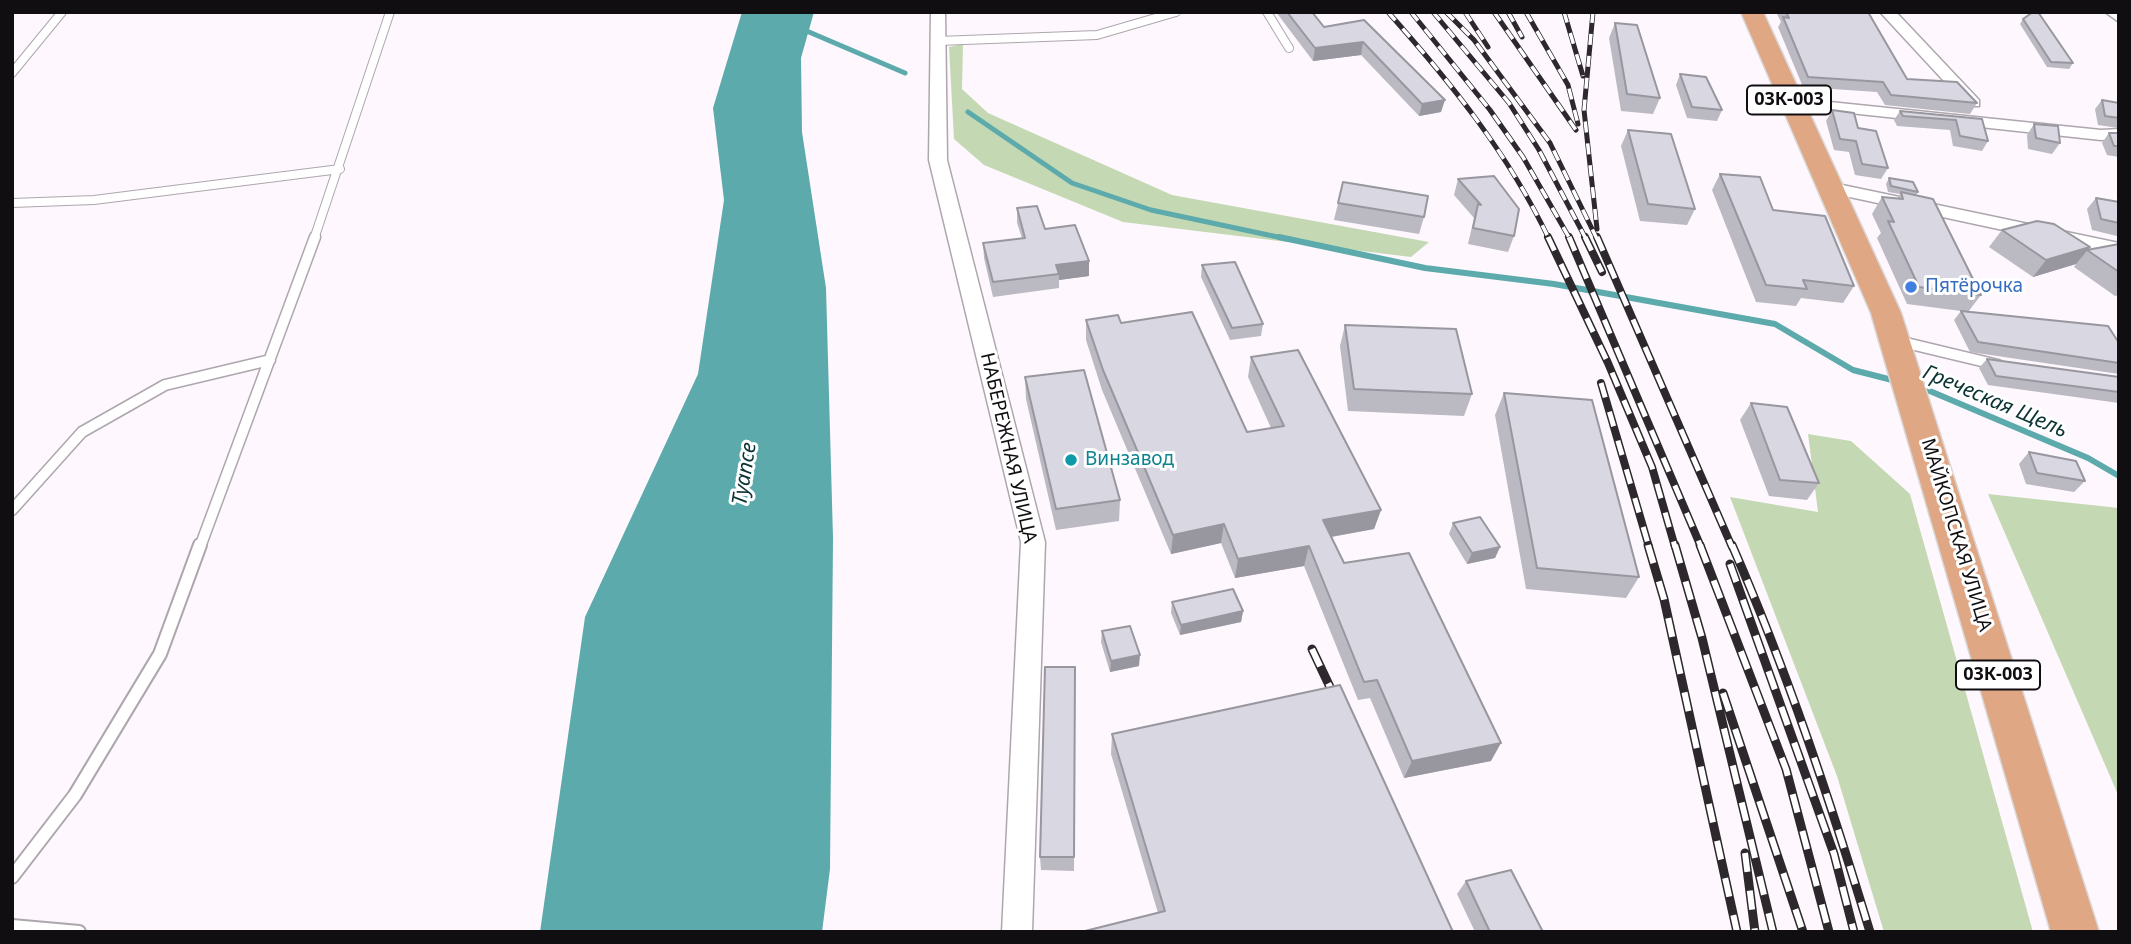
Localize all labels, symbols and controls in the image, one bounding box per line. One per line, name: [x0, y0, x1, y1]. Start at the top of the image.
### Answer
road number: 03К-003: [1747, 86, 1831, 114]
place label: Пятёрочка: [1925, 276, 2023, 298]
marker: Пятёрочка: [1903, 279, 1919, 295]
street label: НАБЕРЕЖНАЯ УЛИЦА: [975, 351, 1041, 545]
water label: Греческая Щель: [1919, 360, 2071, 444]
street label: МАЙКОПСКАЯ УЛИЦА: [1916, 436, 1996, 634]
water label: Туапсе: [728, 441, 762, 507]
place label: Винзавод: [1085, 449, 1174, 471]
marker: Винзавод: [1063, 452, 1079, 468]
road number: 03К-003: [1956, 660, 2040, 690]

